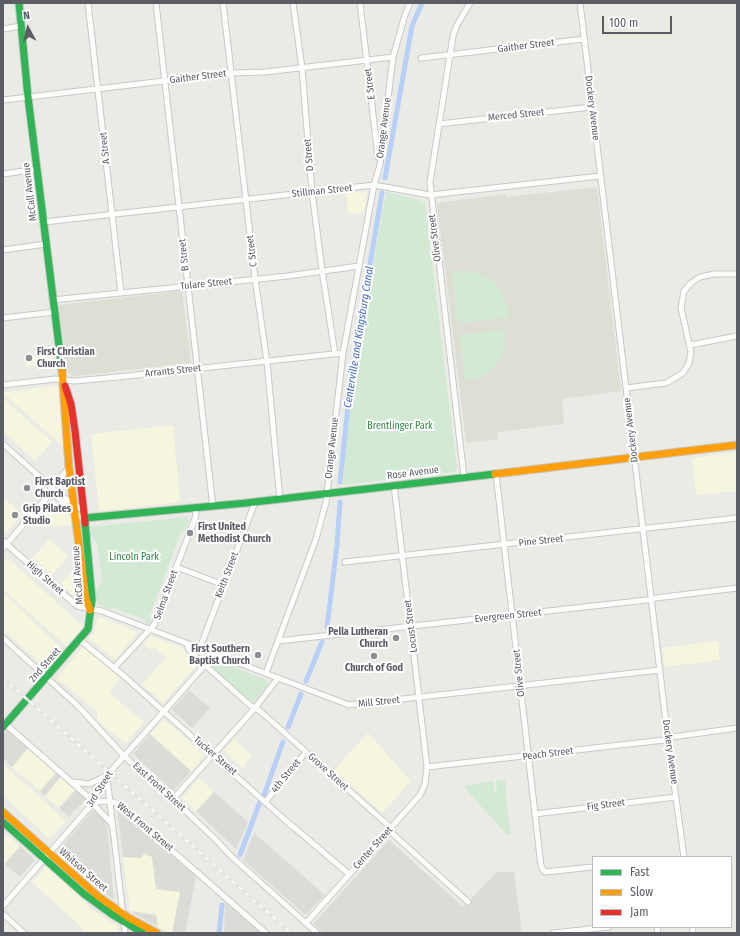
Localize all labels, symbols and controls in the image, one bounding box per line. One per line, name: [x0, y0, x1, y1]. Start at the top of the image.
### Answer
north arrow: [8, 8, 48, 48]
scale bar: [604, 8, 674, 34]
text: N: [22, 9, 31, 22]
text: 100 m: [609, 16, 638, 30]
street label: Gaither Street: [497, 37, 555, 55]
street label: Gaither Street: [169, 68, 227, 86]
street label: E Street: [362, 68, 378, 100]
street label: Dockery Avenue: [582, 75, 602, 141]
street label: Orange Avenue: [374, 97, 394, 159]
street label: Merced Street: [487, 106, 545, 124]
street label: A Street: [97, 131, 113, 165]
street label: D Street: [302, 138, 316, 172]
street label: McCall Avenue: [20, 162, 40, 222]
street label: Stillman Street: [291, 182, 353, 200]
street label: Olive Street: [426, 214, 444, 262]
street label: C Street: [244, 234, 260, 268]
street label: B Street: [176, 238, 192, 272]
water label: Centerville and Kingsburg Canal: [341, 265, 377, 409]
street label: Tulare Street: [179, 275, 233, 293]
place label: First Christian Church: [37, 346, 95, 370]
marker: First Christian Church: [24, 353, 34, 363]
street label: Arrants Street: [144, 362, 202, 380]
street label: Dockery Avenue: [621, 397, 641, 463]
street label: Orange Avenue: [323, 417, 341, 479]
park label: Brentlinger Park: [367, 420, 433, 432]
street label: Rose Avenue: [386, 464, 440, 482]
place label: First Baptist Church: [35, 476, 85, 500]
marker: First Baptist Church: [22, 483, 32, 493]
place label: Grip Pilates Studio: [23, 503, 71, 526]
marker: Grip Pilates Studio: [10, 510, 20, 520]
place label: First United Methodist Church: [198, 521, 271, 544]
marker: First United Methodist Church: [185, 528, 195, 538]
street label: Pine Street: [518, 533, 564, 549]
street label: McCall Avenue: [70, 545, 86, 605]
street label: Keith Street: [213, 550, 241, 600]
park label: Lincoln Park: [109, 551, 159, 563]
street label: High Street: [24, 559, 66, 597]
street label: Selma Street: [151, 568, 181, 622]
street label: Locust Street: [402, 599, 420, 653]
street label: Evergreen Street: [474, 607, 542, 625]
place label: Pella Lutheran Church: [328, 626, 388, 650]
marker: Pella Lutheran Church: [391, 633, 401, 643]
place label: First Southern Baptist Church: [189, 643, 250, 666]
street label: 2nd Street: [27, 645, 63, 685]
street label: Olive Street: [511, 649, 527, 697]
marker: First Southern Baptist Church: [253, 650, 263, 660]
marker: Church of God: [369, 651, 379, 661]
place label: Church of God: [345, 662, 403, 674]
street label: Mill Street: [358, 694, 400, 710]
street label: Dockery Avenue: [660, 719, 680, 785]
street label: Tucker Street: [191, 734, 239, 778]
street label: Peach Street: [522, 745, 574, 763]
street label: Grove Street: [305, 751, 351, 793]
street label: 4th Street: [269, 757, 303, 795]
street label: East Front Street: [130, 760, 188, 814]
street label: 3rd Street: [84, 769, 116, 809]
street label: Fig Street: [586, 797, 626, 813]
street label: West Front Street: [114, 800, 176, 854]
street label: Center Street: [351, 824, 395, 872]
street label: Whitson Street: [56, 846, 110, 894]
legend: [592, 856, 732, 928]
text: Fast: [630, 865, 649, 879]
text: Slow: [630, 885, 653, 899]
text: Jam: [630, 905, 648, 919]

